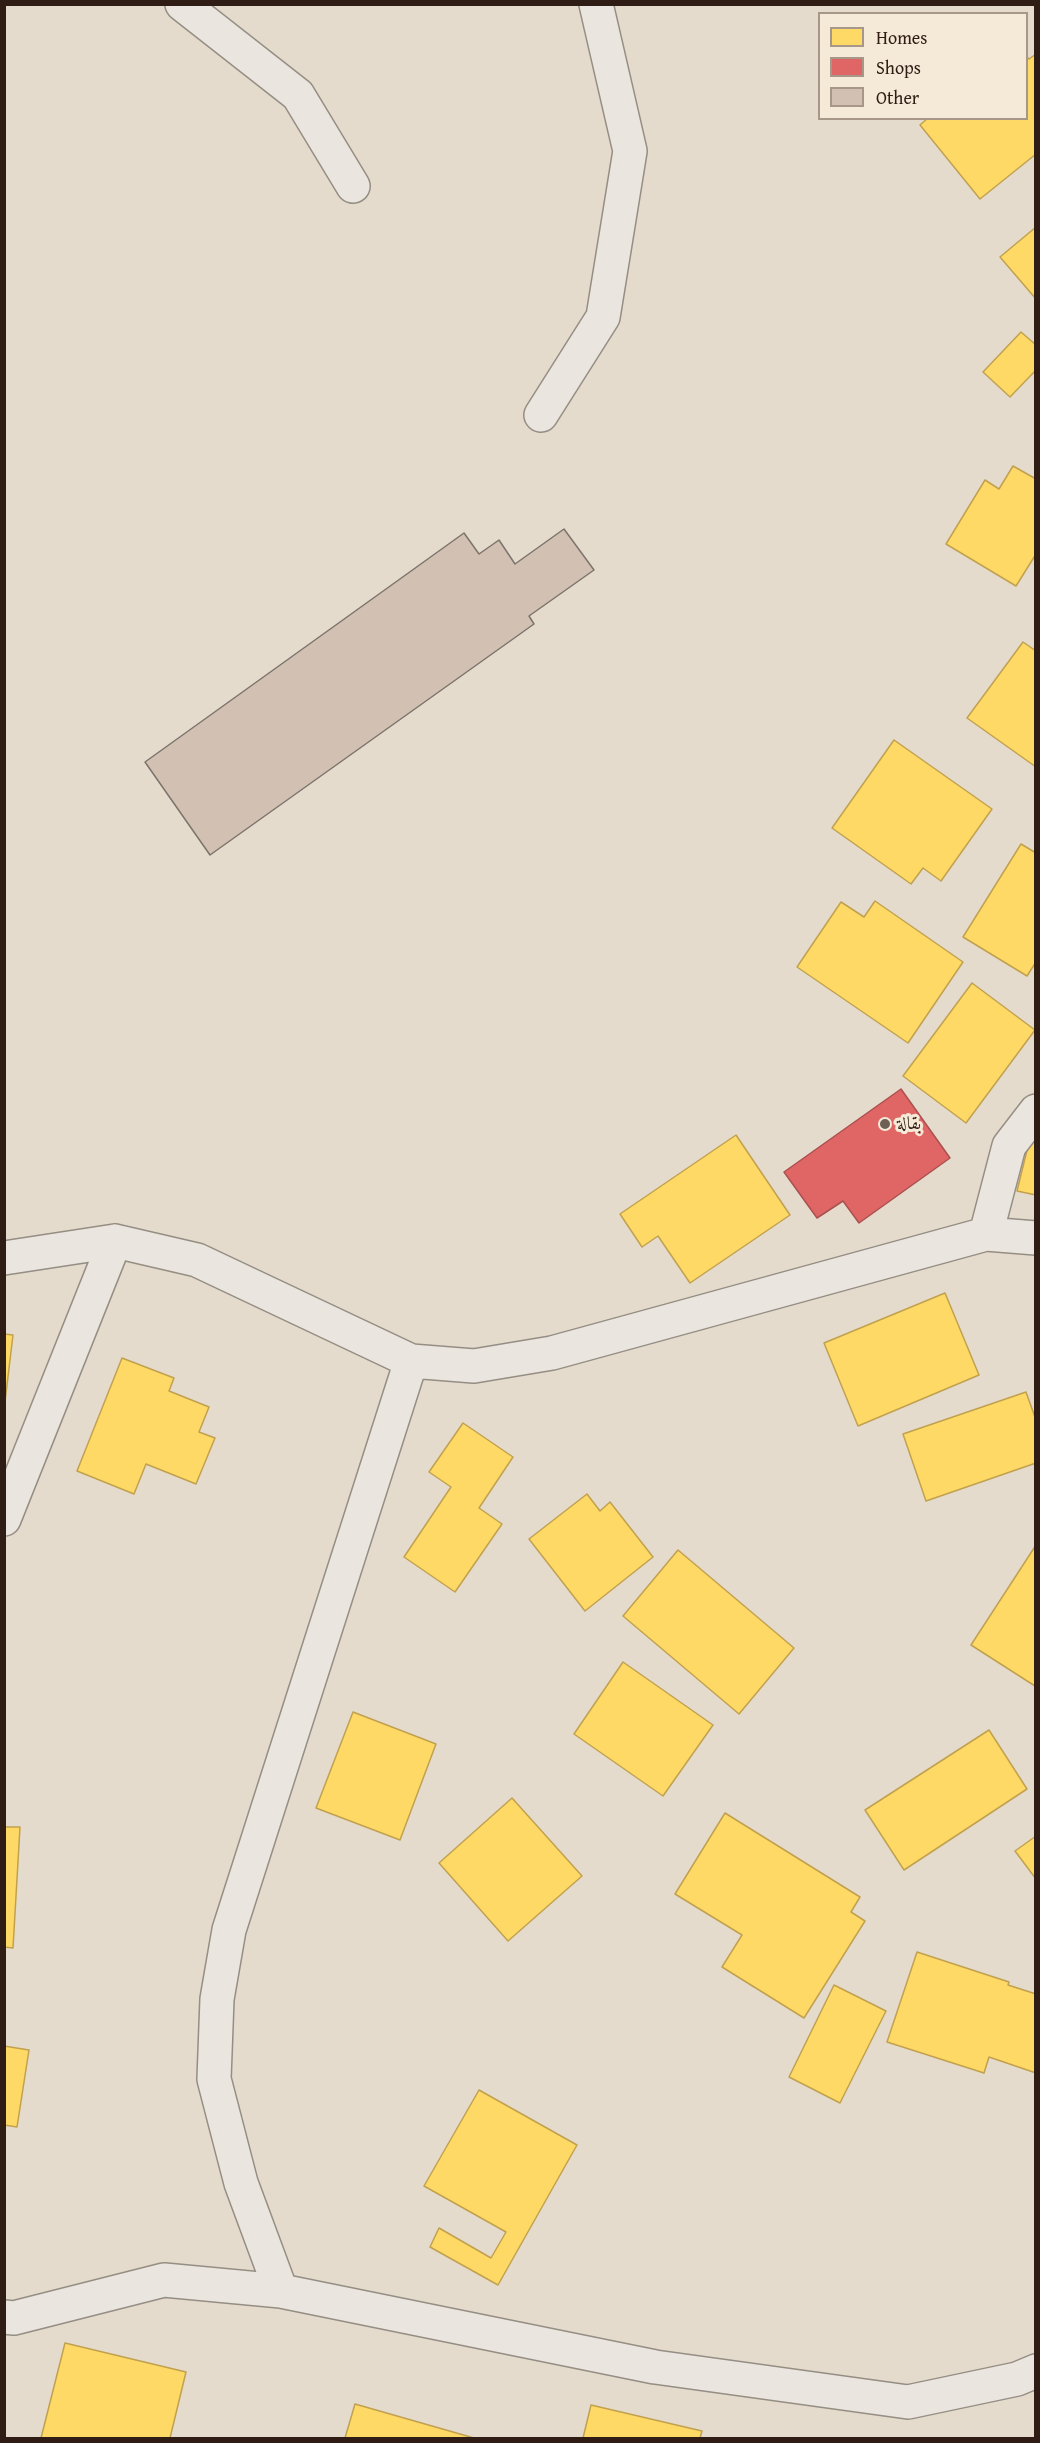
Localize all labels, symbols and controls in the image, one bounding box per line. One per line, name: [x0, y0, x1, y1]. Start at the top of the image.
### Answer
legend: [818, 12, 1028, 120]
text: Homes: [876, 24, 927, 51]
text: Shops: [876, 54, 921, 81]
text: Other: [876, 84, 919, 111]
place label: بقالة: [897, 1113, 921, 1135]
marker: بقالة: [878, 1117, 892, 1131]

